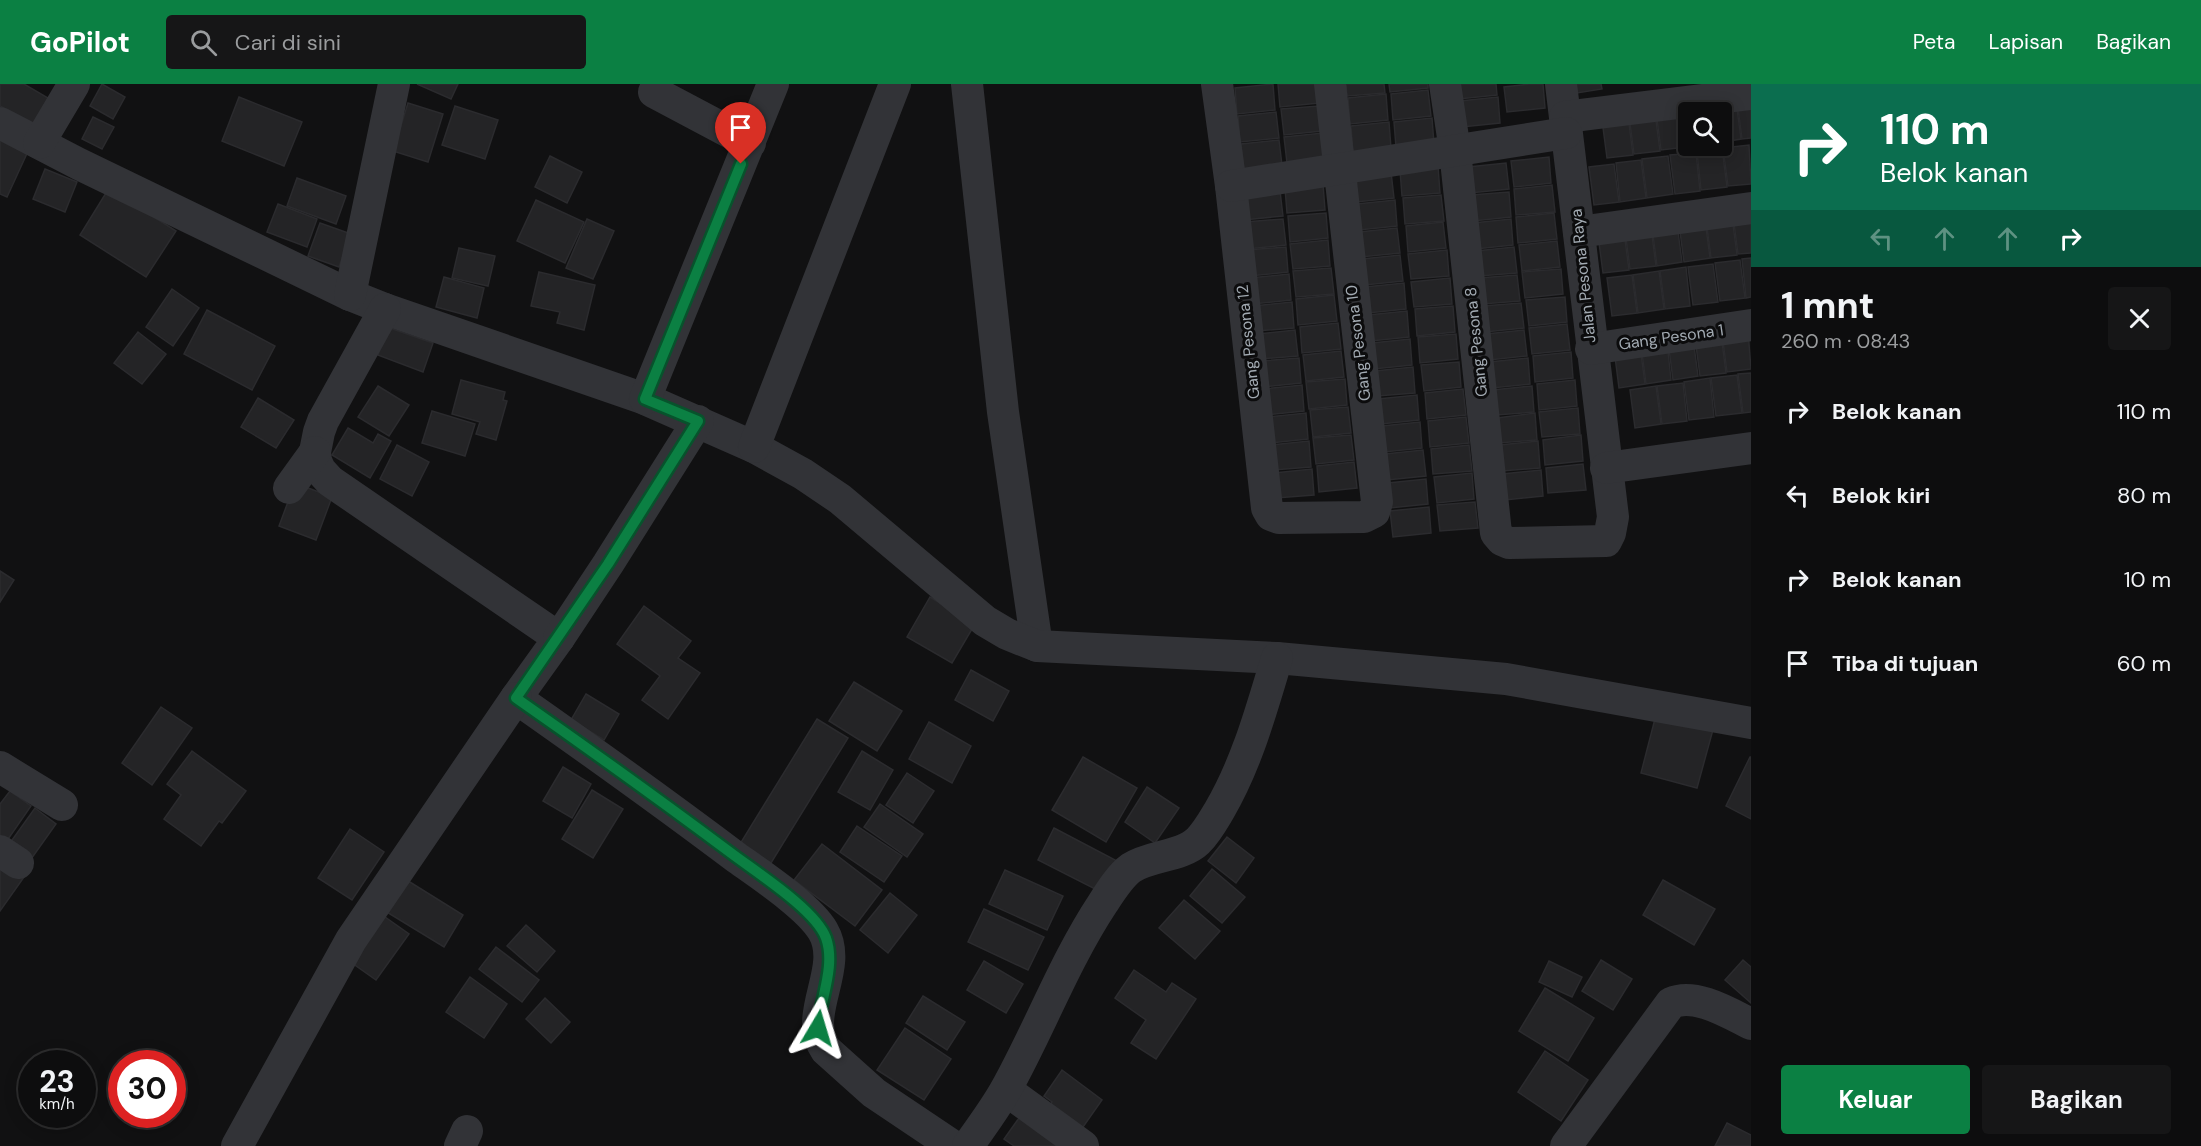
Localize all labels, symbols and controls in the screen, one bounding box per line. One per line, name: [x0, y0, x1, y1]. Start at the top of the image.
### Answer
search box: [166, 15, 586, 69]
text: GoPilot: [30, 24, 130, 61]
icon: search: [187, 26, 220, 59]
text: Cari di sini: [235, 28, 341, 57]
text: Peta: [1913, 28, 1955, 56]
text: Lapisan: [1988, 28, 2063, 56]
text: Bagikan: [2096, 28, 2171, 56]
pin: [715, 102, 766, 164]
map controls: [1678, 102, 1732, 156]
button: search: [1678, 102, 1732, 156]
text: 110 m: [1880, 102, 1990, 157]
icon: right: [1781, 108, 1859, 186]
icon: arrive: [724, 111, 757, 144]
text: Belok kanan: [1880, 155, 2028, 190]
street label: Jalan Pesona Raya: [1566, 208, 1600, 344]
icon: left: [1865, 222, 1898, 255]
icon: ahead: [1928, 222, 1961, 255]
icon: ahead: [1991, 222, 2024, 255]
icon: right: [2054, 222, 2087, 255]
text: 1 mnt: [1781, 282, 1874, 329]
street label: Gang Pesona 12: [1232, 284, 1264, 400]
street label: Gang Pesona 10: [1340, 284, 1376, 402]
street label: Gang Pesona 8: [1460, 286, 1492, 398]
button: close: [2108, 287, 2171, 350]
street label: Gang Pesona 1: [1617, 319, 1725, 355]
text: 260 m · 08:43: [1781, 328, 1910, 354]
icon: right: [1781, 395, 1814, 428]
text: Belok kanan: [1832, 397, 1962, 426]
text: 110 m: [2117, 397, 2171, 426]
icon: left: [1781, 479, 1814, 512]
text: Belok kiri: [1832, 481, 1930, 510]
text: 80 m: [2117, 481, 2171, 510]
icon: right: [1781, 563, 1814, 596]
text: Belok kanan: [1832, 565, 1962, 594]
text: 10 m: [2124, 565, 2171, 594]
icon: arrive: [1781, 647, 1814, 680]
text: Tiba di tujuan: [1832, 649, 1978, 678]
text: 60 m: [2117, 649, 2171, 678]
position arrow: [786, 996, 850, 1060]
speed limit sign: 30: [108, 1050, 186, 1128]
text: 23: [39, 1062, 75, 1101]
button: Keluar: [1781, 1065, 1970, 1134]
button: Bagikan: [1982, 1065, 2171, 1134]
text: km/h: [39, 1094, 75, 1114]

